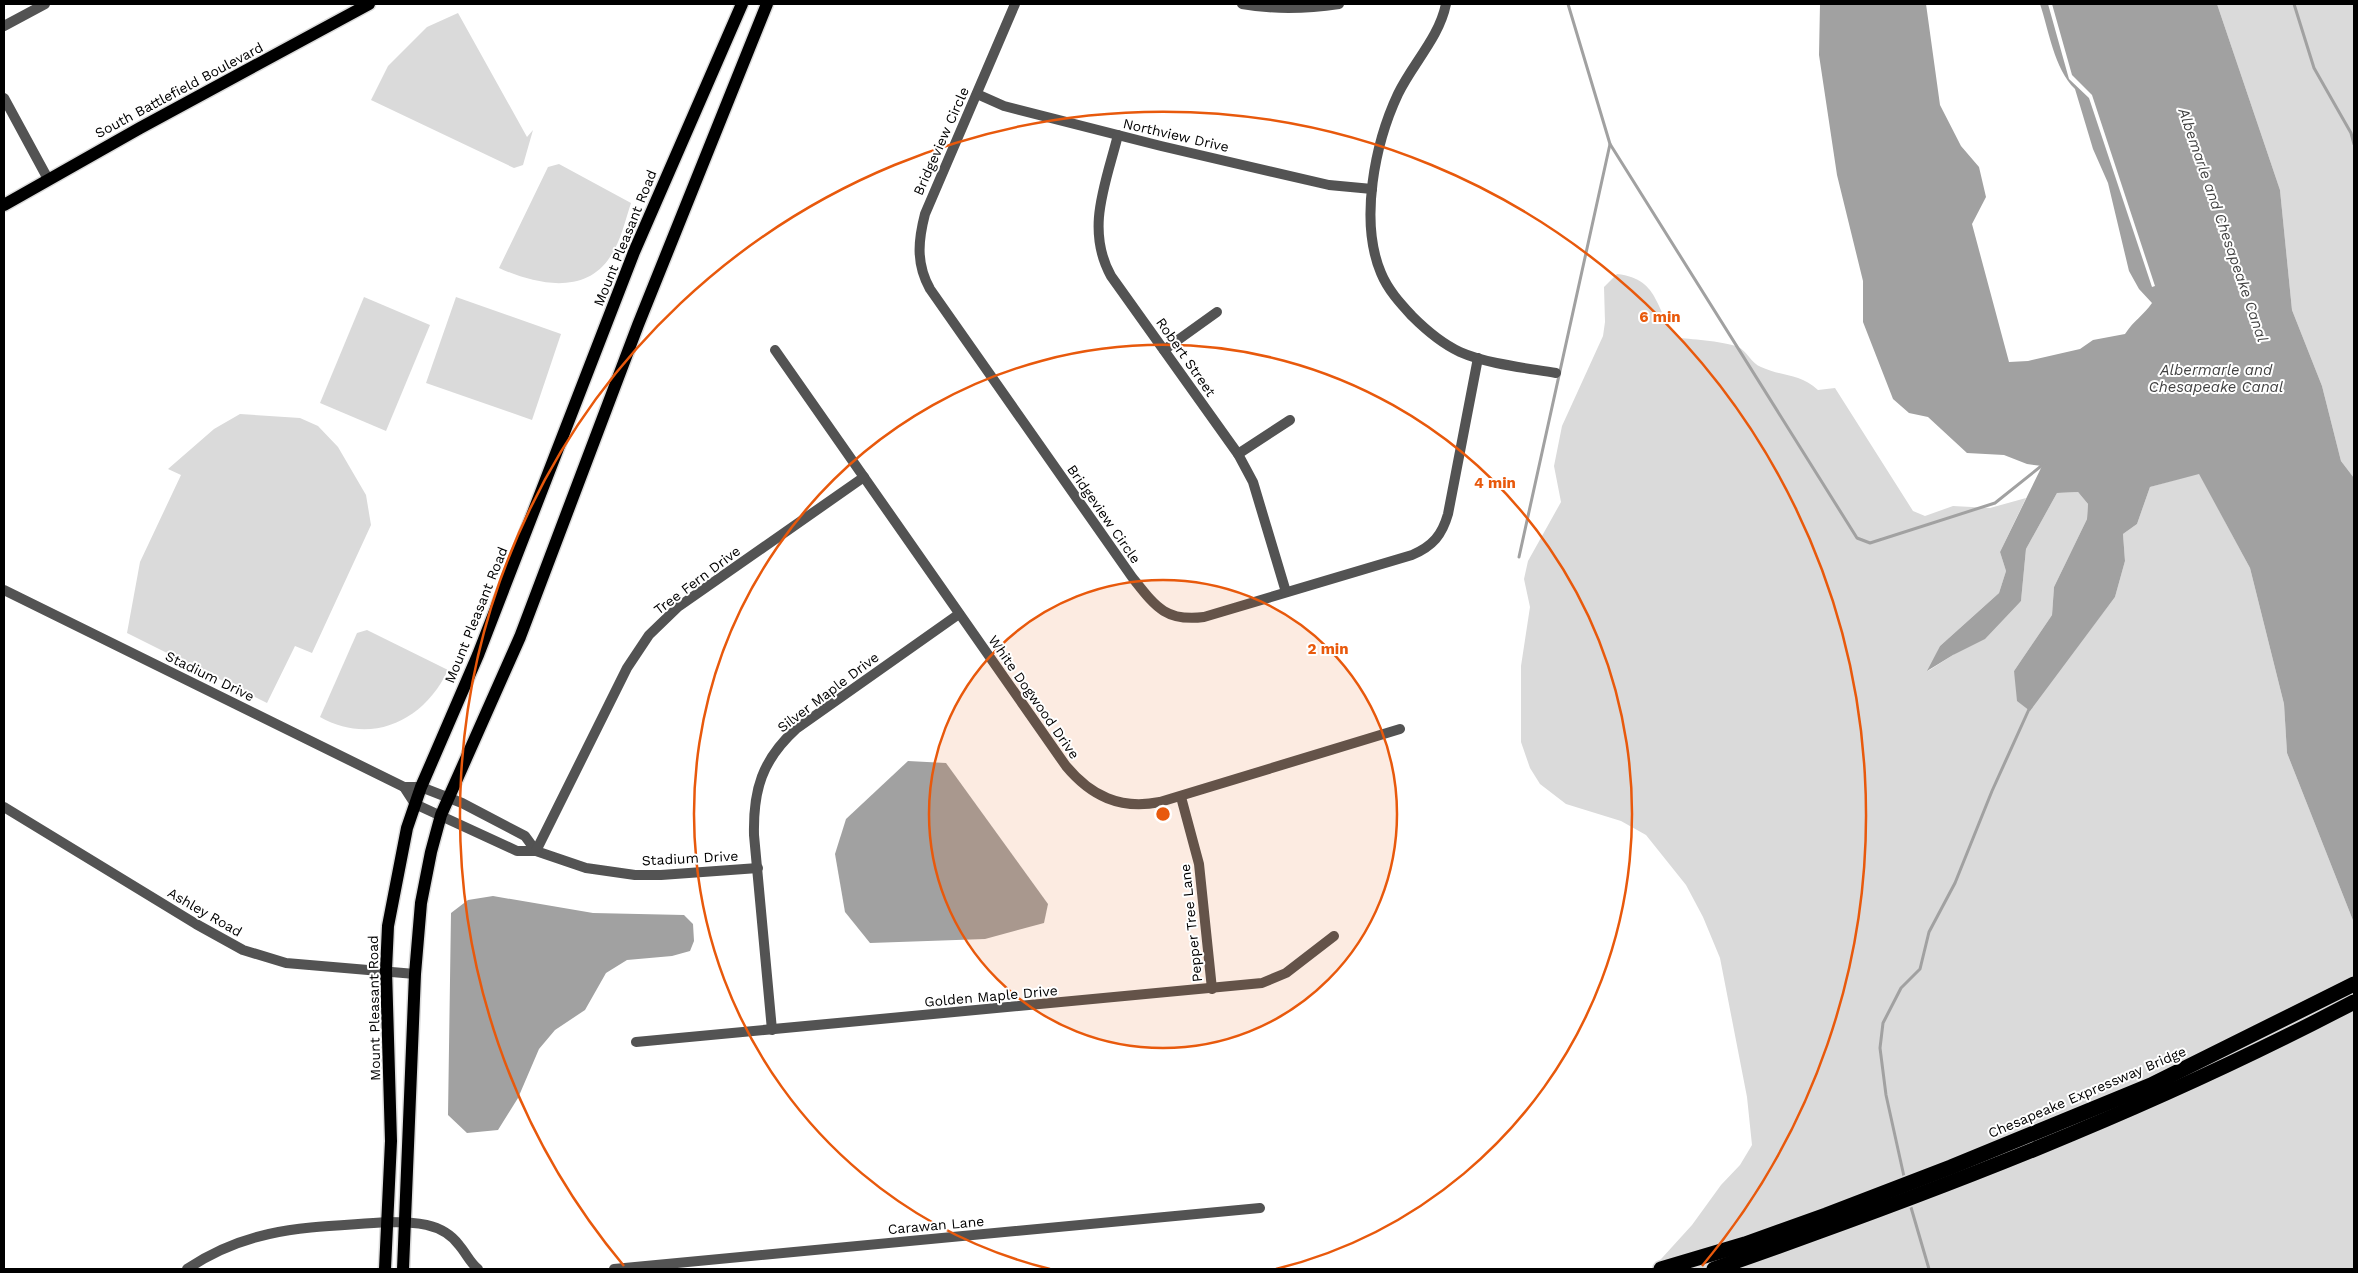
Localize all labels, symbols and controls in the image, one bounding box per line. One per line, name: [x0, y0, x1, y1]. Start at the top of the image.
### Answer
street label: South Battlefield Boulevard: [92, 39, 266, 141]
street label: Bridgeview Circle: [910, 84, 972, 198]
water label: Albemarle and Chesapeake Canal: [2174, 105, 2272, 345]
street label: Northview Drive: [1122, 115, 1230, 155]
street label: Mount Pleasant Road: [590, 167, 660, 309]
text: 6 min: [1639, 308, 1681, 326]
street label: Robert Street: [1153, 315, 1219, 400]
water label: Albermarle and Chesapeake Canal: [2149, 361, 2284, 396]
street label: Bridgeview Circle: [1064, 462, 1144, 566]
text: 4 min: [1474, 474, 1516, 492]
street label: Tree Fern Drive: [651, 542, 743, 618]
street label: Mount Pleasant Road: [441, 544, 511, 686]
street label: White Dogwood Drive: [985, 632, 1083, 762]
text: 2 min: [1307, 640, 1349, 658]
street label: Stadium Drive: [163, 648, 257, 704]
street label: Silver Maple Drive: [774, 649, 882, 735]
centre of rings: [1154, 805, 1172, 823]
street label: Stadium Drive: [641, 847, 739, 869]
street label: Pepper Tree Lane: [1177, 863, 1205, 983]
street label: Ashley Road: [165, 884, 245, 940]
street label: Mount Pleasant Road: [365, 935, 383, 1081]
street label: Golden Maple Drive: [924, 982, 1058, 1010]
street label: Chesapeake Expressway Bridge: [1986, 1043, 2188, 1141]
street label: Carawan Lane: [887, 1213, 985, 1237]

